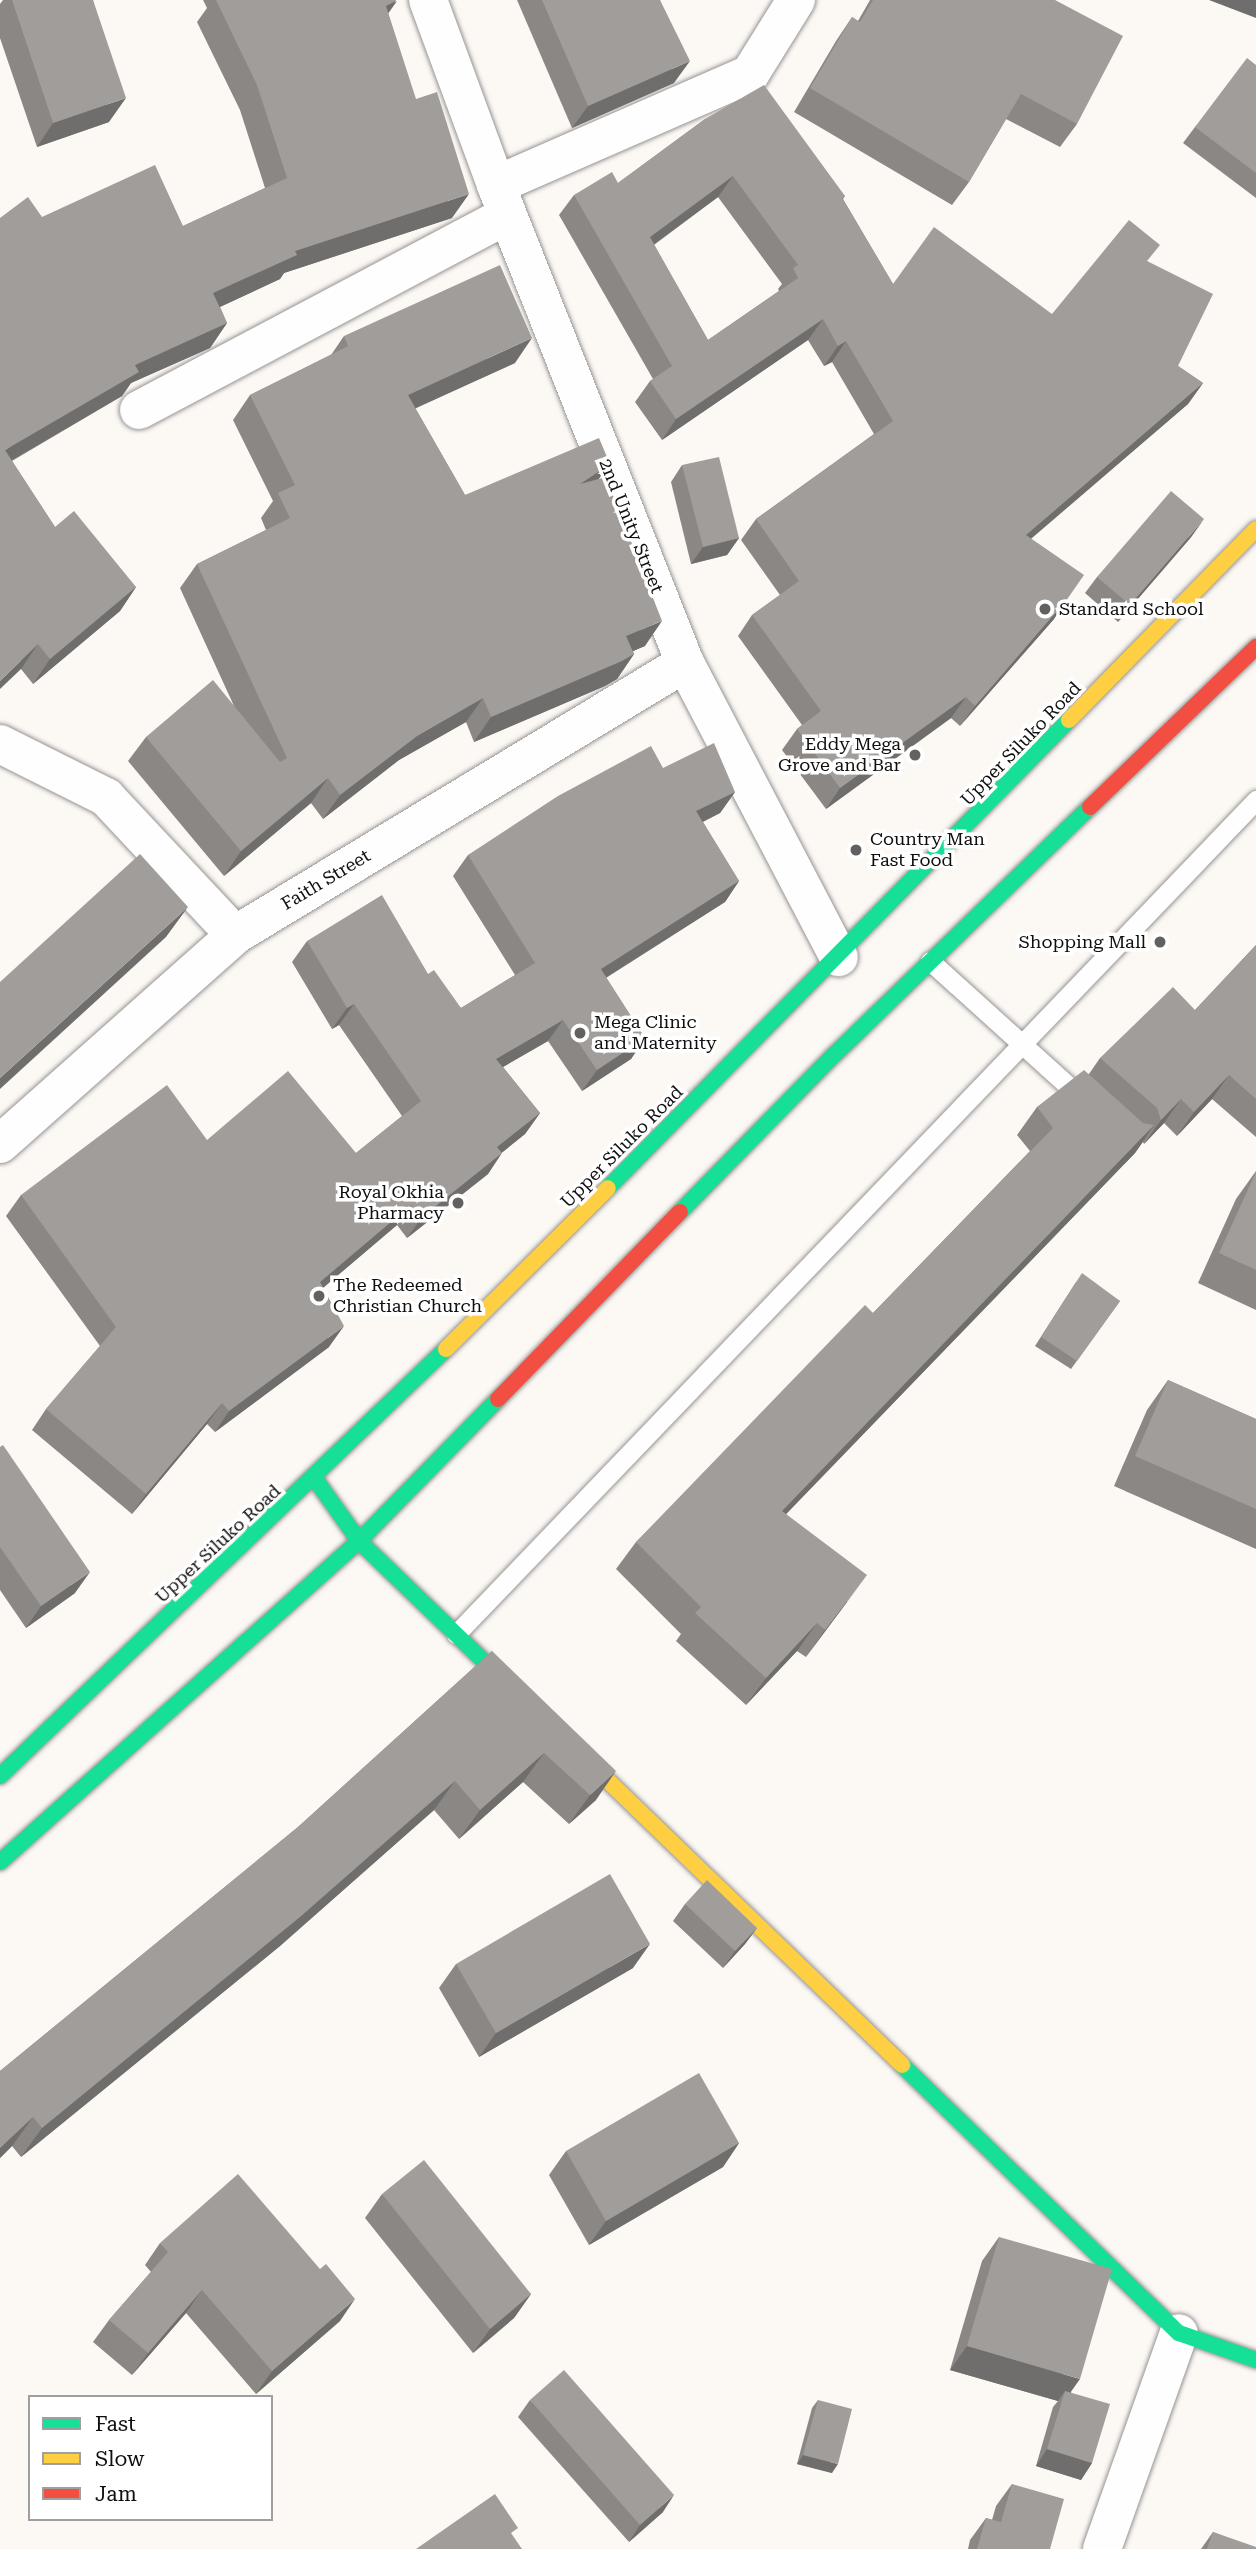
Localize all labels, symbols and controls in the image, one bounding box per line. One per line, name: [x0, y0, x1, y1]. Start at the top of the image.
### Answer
street label: 2nd Unity Street: [594, 456, 668, 596]
place label: Standard School: [1059, 598, 1204, 620]
marker: Standard School: [1037, 601, 1053, 617]
street label: Upper Siluko Road: [956, 678, 1086, 810]
place label: Eddy Mega Grove and Bar: [778, 734, 901, 776]
marker: Eddy Mega Grove and Bar: [907, 747, 923, 763]
place label: Country Man Fast Food: [870, 829, 985, 872]
marker: Country Man Fast Food: [848, 842, 864, 858]
street label: Faith Street: [278, 845, 374, 915]
place label: Shopping Mall: [1019, 931, 1146, 953]
marker: Shopping Mall: [1152, 934, 1168, 950]
place label: Mega Clinic and Maternity: [594, 1012, 717, 1054]
marker: Mega Clinic and Maternity: [572, 1025, 588, 1041]
street label: Upper Siluko Road: [556, 1081, 688, 1213]
place label: Royal Okhia Pharmacy: [339, 1182, 444, 1224]
marker: Royal Okhia Pharmacy: [450, 1195, 466, 1211]
place label: The Redeemed Christian Church: [333, 1275, 482, 1318]
marker: The Redeemed Christian Church: [311, 1288, 327, 1304]
street label: Upper Siluko Road: [151, 1480, 285, 1608]
legend: [28, 2395, 273, 2521]
text: Fast: [95, 2412, 136, 2436]
text: Slow: [95, 2447, 144, 2471]
text: Jam: [95, 2482, 137, 2506]

